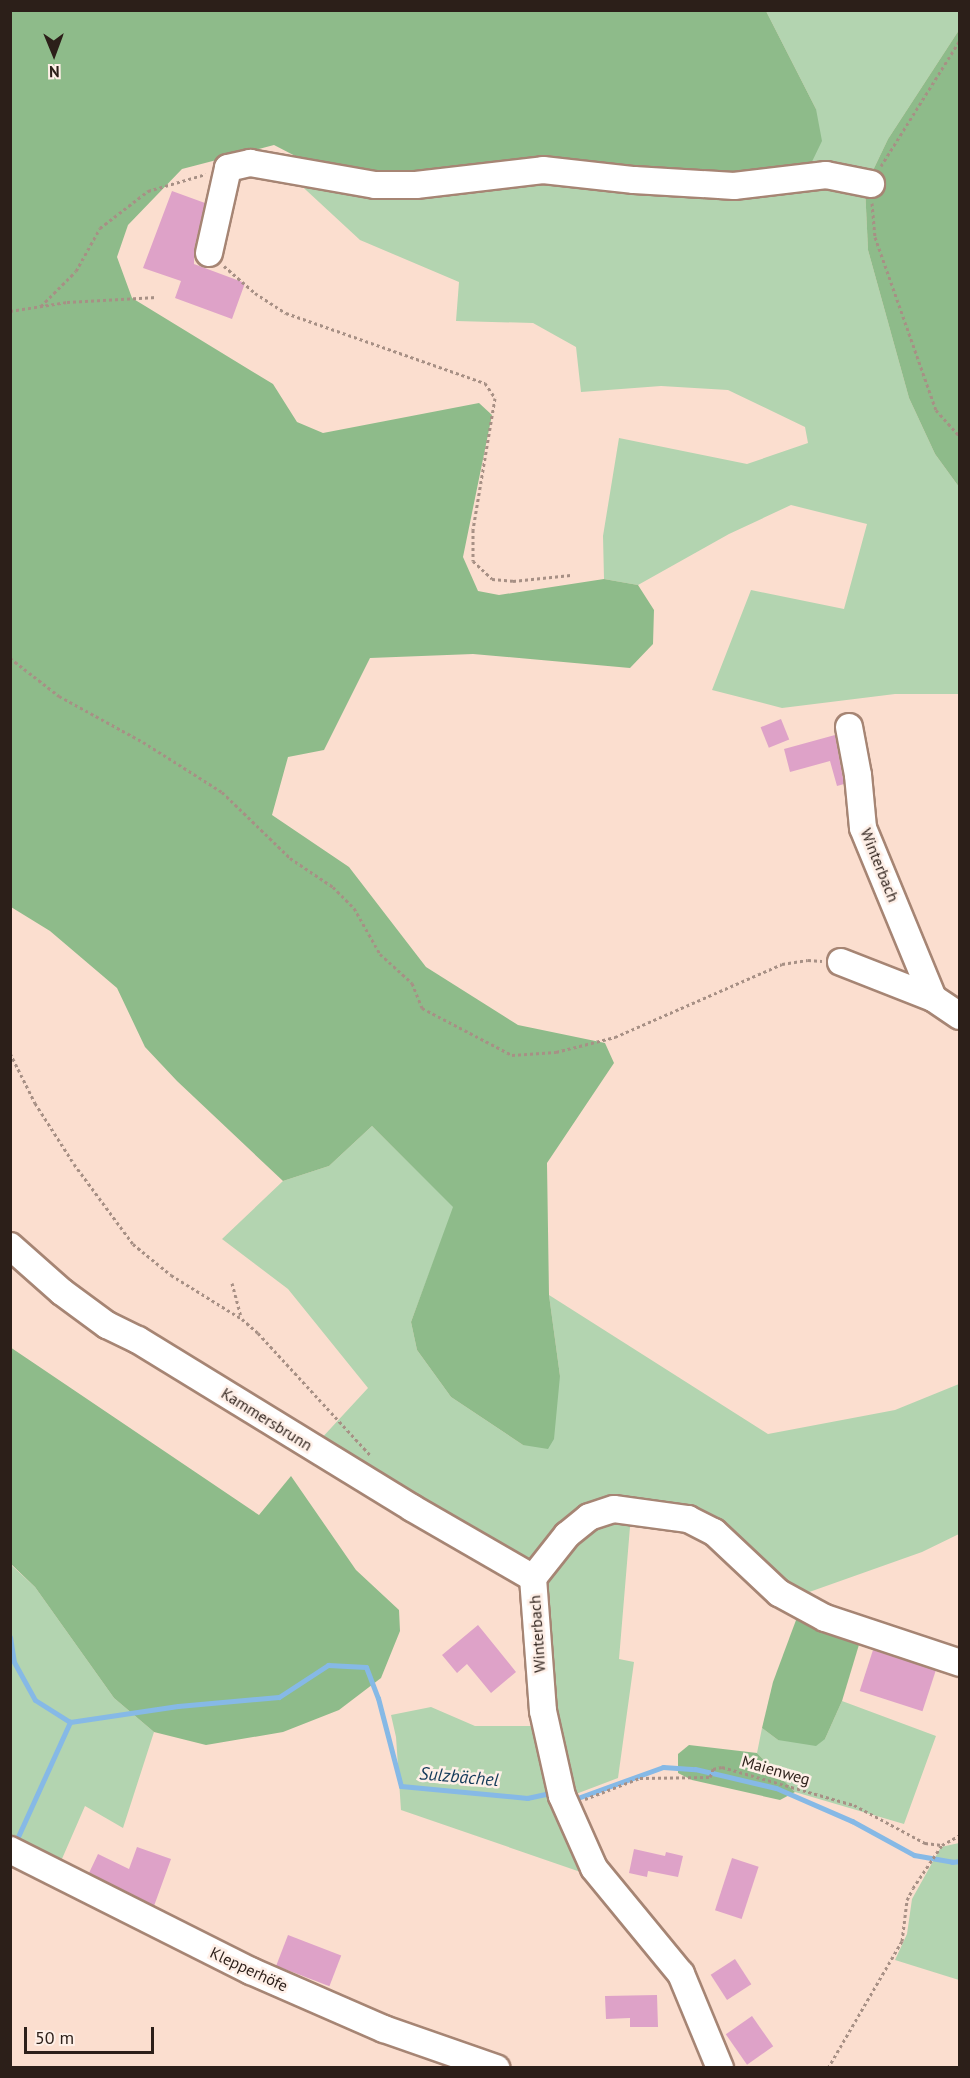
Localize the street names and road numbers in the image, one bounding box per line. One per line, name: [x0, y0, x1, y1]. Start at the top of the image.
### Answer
street label: Winterbach: [857, 825, 903, 905]
street label: Kammersbrunn: [218, 1383, 316, 1455]
street label: Winterbach: [525, 1595, 549, 1673]
street label: Maienweg: [740, 1751, 812, 1789]
street label: Klepperhöfe: [207, 1943, 291, 1995]

